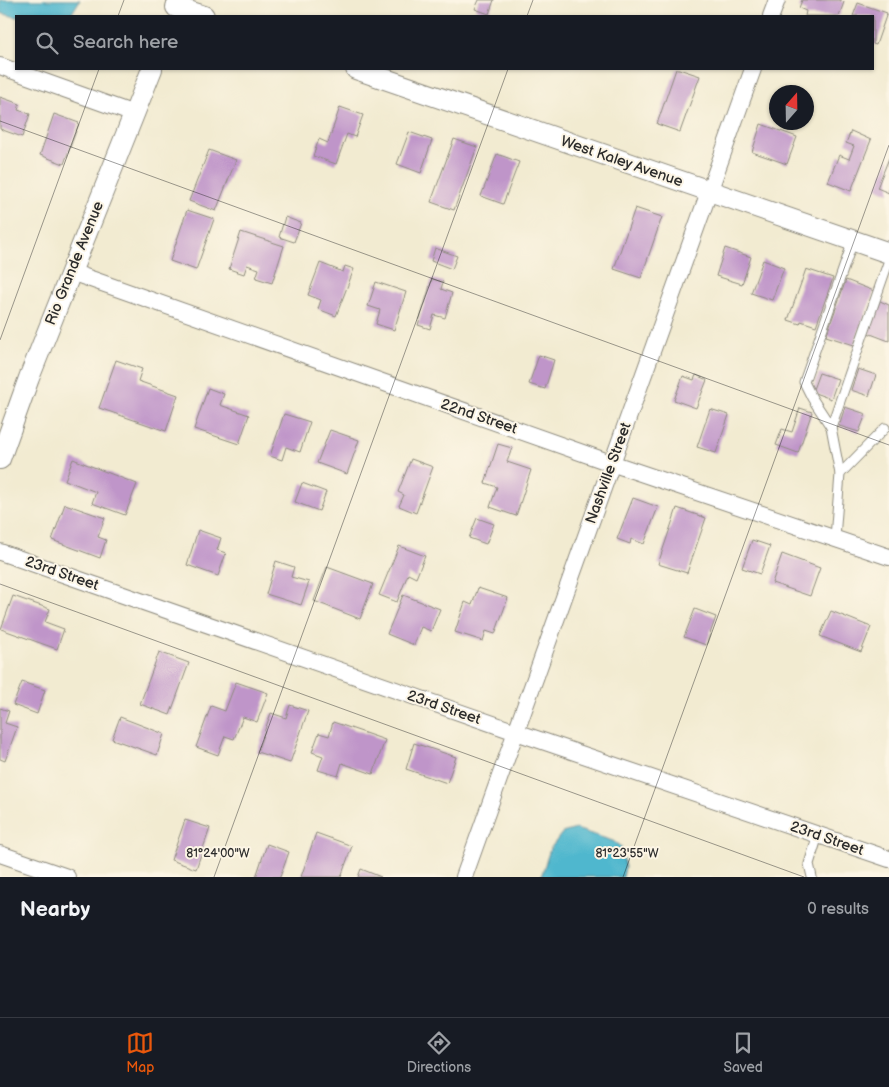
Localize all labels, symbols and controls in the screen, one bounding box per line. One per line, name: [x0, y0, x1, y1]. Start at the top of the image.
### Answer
search box: [15, 15, 874, 70]
icon: search: [33, 29, 61, 57]
text: Search here: [73, 31, 178, 54]
north arrow: [769, 85, 814, 130]
street label: West Kaley Avenue: [558, 132, 686, 191]
street label: Rio Grande Avenue: [41, 198, 108, 328]
street label: 22nd Street: [438, 395, 520, 439]
street label: Nashville Street: [581, 419, 636, 527]
street label: 23rd Street: [23, 552, 101, 595]
street label: 23rd Street: [405, 686, 483, 729]
street label: 23rd Street: [788, 817, 866, 860]
text: 81°24'00"W: [186, 846, 250, 861]
text: 81°23'55"W: [595, 846, 659, 861]
text: Nearby: [20, 897, 90, 922]
text: 0 results: [807, 900, 869, 919]
tab: Map: [126, 1029, 154, 1076]
tab: Directions: [407, 1029, 471, 1076]
tab: Saved: [723, 1029, 763, 1076]

